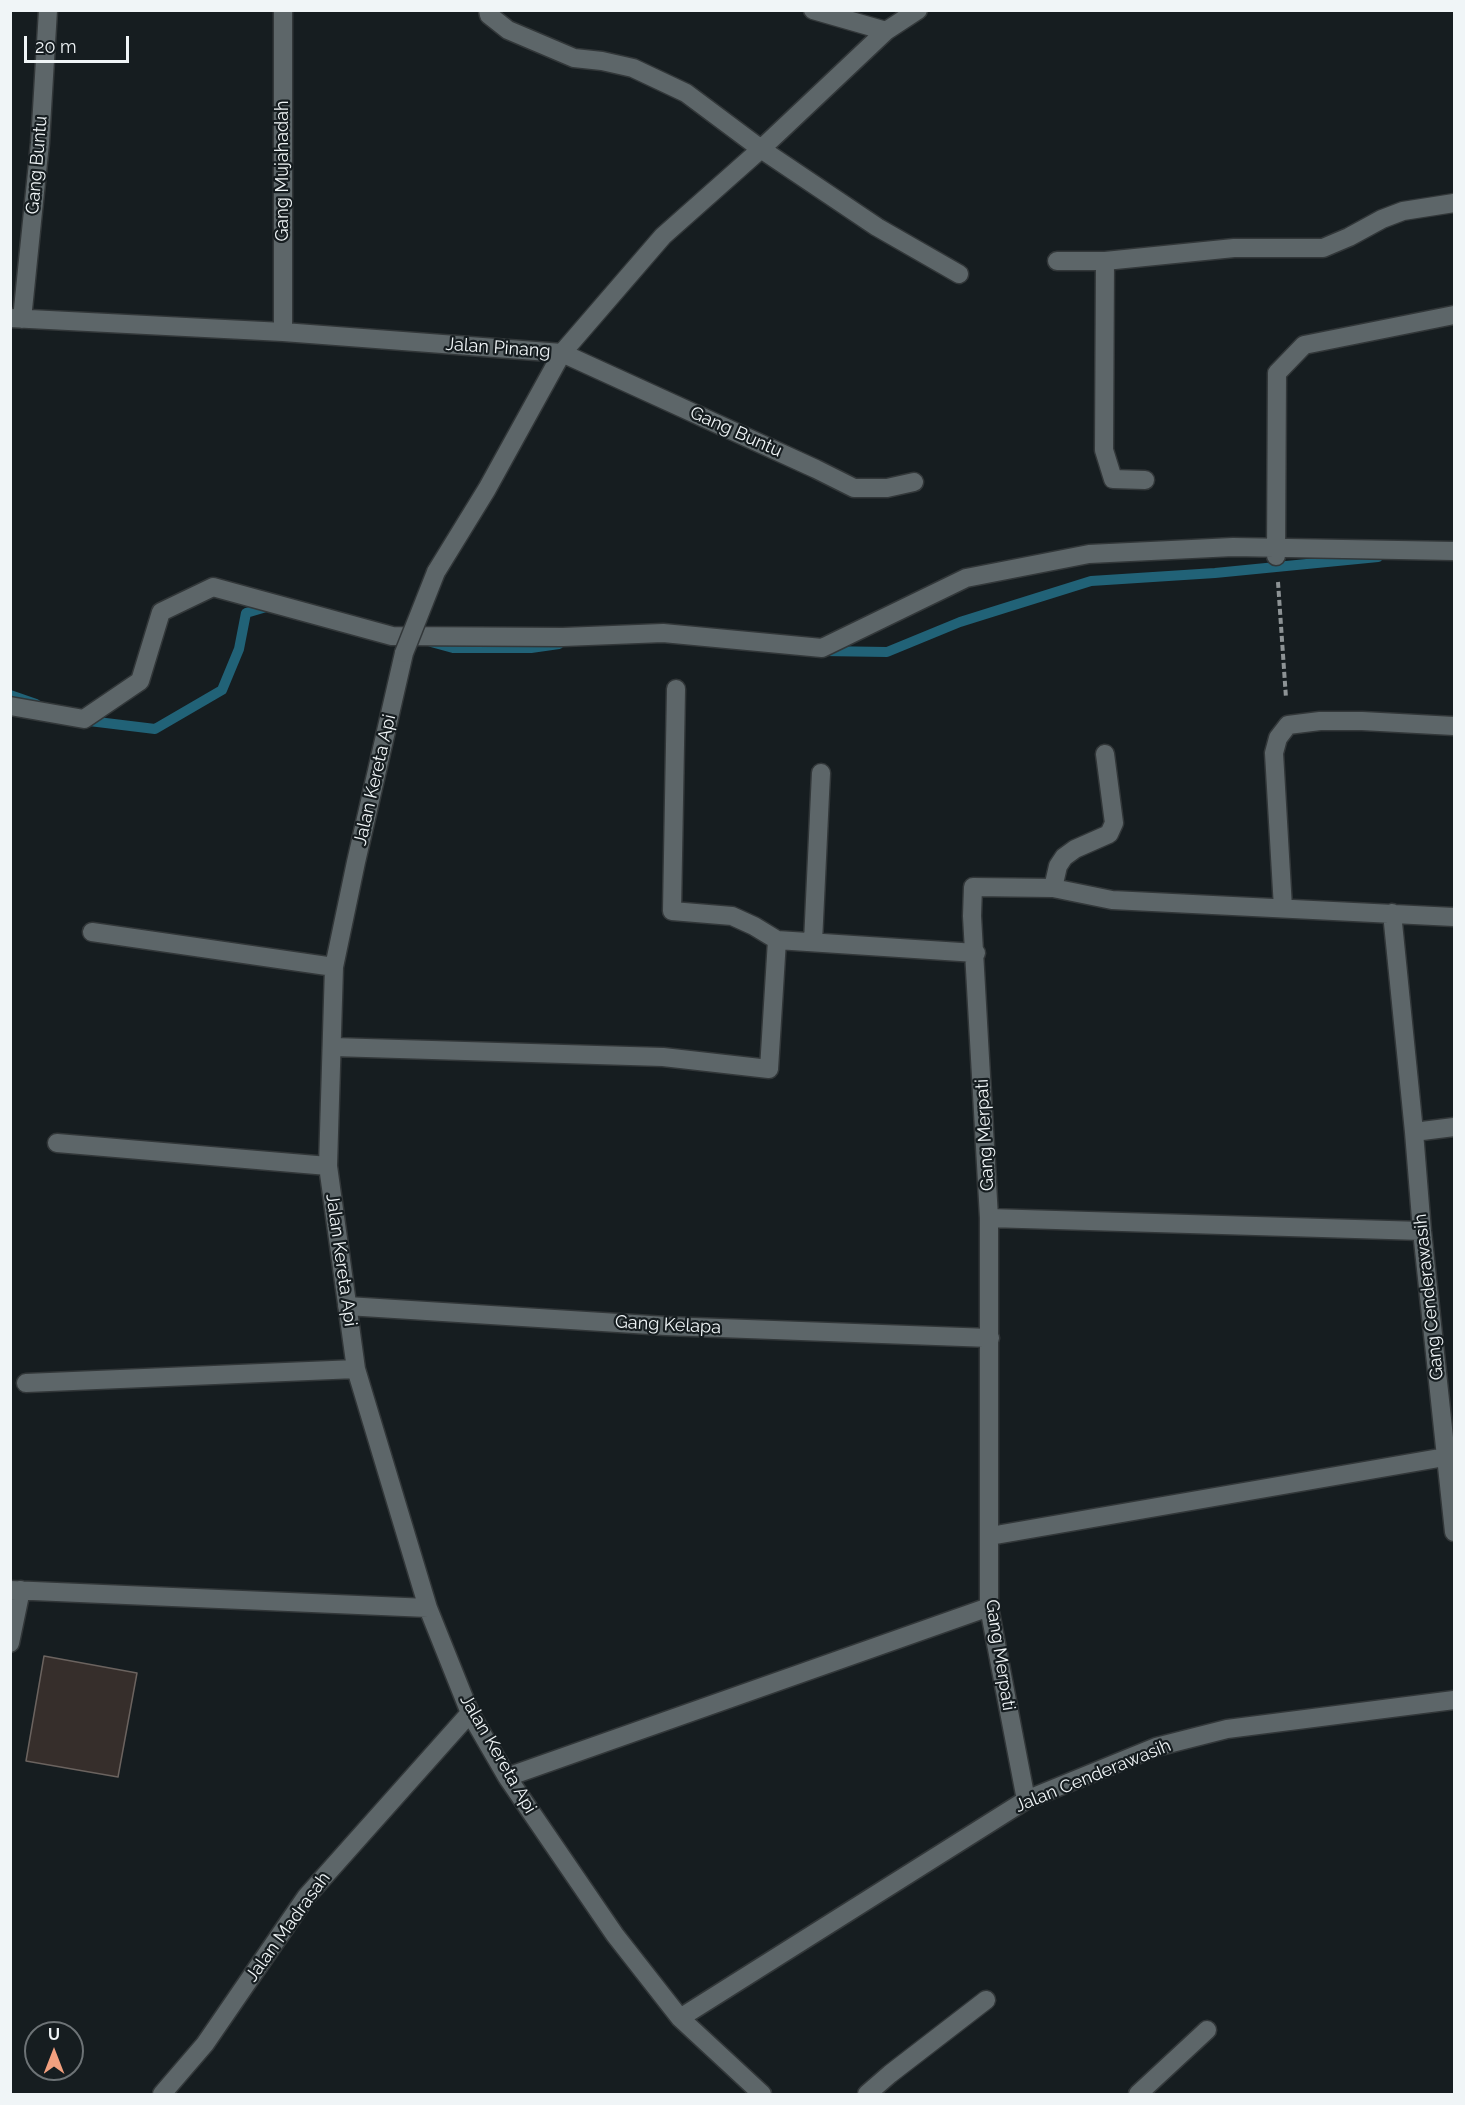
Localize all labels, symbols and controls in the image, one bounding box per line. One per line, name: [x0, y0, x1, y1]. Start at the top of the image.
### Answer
scale bar: [27, 24, 132, 62]
text: 20 m: [35, 36, 77, 57]
street label: Gang Mujahadah: [272, 100, 294, 242]
street label: Gang Buntu: [22, 115, 52, 215]
street label: Jalan Pinang: [445, 334, 551, 362]
street label: Gang Buntu: [687, 402, 785, 462]
street label: Jalan Kereta Api: [349, 712, 401, 848]
street label: Gang Merpati: [971, 1078, 999, 1192]
street label: Jalan Kereta Api: [321, 1192, 361, 1328]
street label: Gang Cenderawasih: [1410, 1213, 1448, 1381]
street label: Gang Kelapa: [614, 1311, 722, 1339]
street label: Gang Merpati: [981, 1598, 1019, 1712]
street label: Jalan Kereta Api: [455, 1691, 541, 1817]
street label: Jalan Cenderawasih: [1012, 1735, 1174, 1817]
street label: Jalan Madrasah: [241, 1868, 335, 1986]
north arrow: [24, 2021, 84, 2081]
text: U: [48, 2025, 60, 2044]

